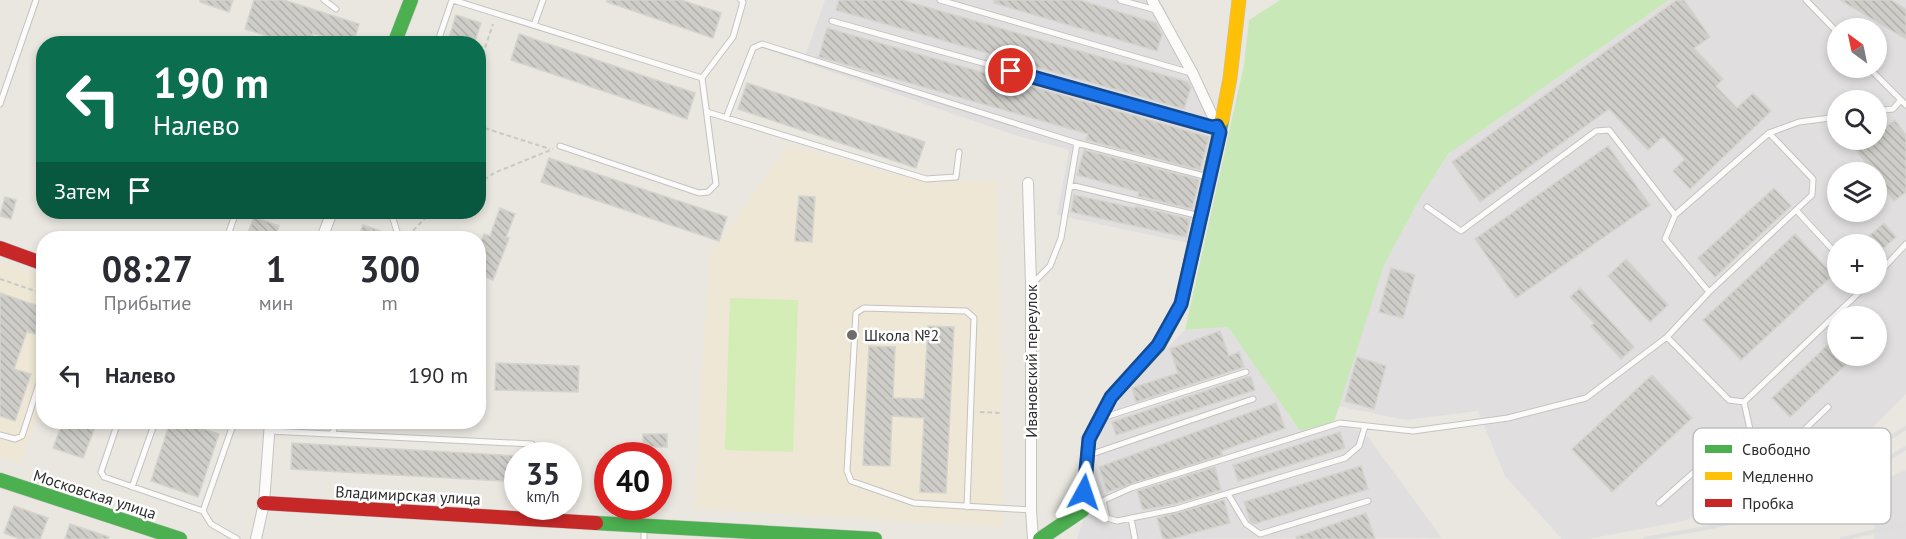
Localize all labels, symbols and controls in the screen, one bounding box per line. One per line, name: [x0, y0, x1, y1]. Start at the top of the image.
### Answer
north arrow: [1827, 18, 1887, 78]
map controls: [1827, 18, 1887, 366]
pin: [985, 45, 1036, 96]
icon: arrive: [994, 54, 1027, 87]
text: 190 m: [153, 55, 269, 110]
icon: left: [54, 60, 132, 138]
button: search: [1827, 90, 1887, 150]
text: Налево: [153, 108, 240, 142]
button: layers: [1827, 162, 1887, 222]
icon: arrive: [123, 174, 156, 207]
text: Затем: [54, 177, 111, 205]
button: +: [1827, 234, 1887, 294]
text: 08:27: [102, 245, 193, 292]
text: 1: [266, 245, 286, 292]
text: 300: [359, 245, 420, 292]
street label: Ивановский переулок: [1021, 284, 1041, 438]
text: Прибытие: [103, 290, 191, 316]
text: мин: [259, 290, 293, 316]
text: m: [382, 290, 398, 316]
button: −: [1827, 306, 1887, 366]
place label: Школа №2: [864, 325, 939, 345]
marker: Школа №2: [845, 328, 859, 342]
icon: left: [54, 359, 87, 392]
text: Налево: [105, 361, 176, 389]
text: 190 m: [408, 361, 468, 389]
legend: [1693, 428, 1891, 524]
text: Свободно: [1742, 439, 1811, 459]
speed limit sign: 40: [594, 442, 672, 520]
text: 35: [526, 454, 560, 493]
position arrow: [1052, 460, 1116, 524]
street label: Московская улица: [31, 465, 159, 523]
text: Медленно: [1742, 466, 1814, 486]
street label: Владимирская улица: [335, 481, 481, 509]
text: km/h: [527, 487, 559, 506]
text: Пробка: [1742, 493, 1794, 513]

